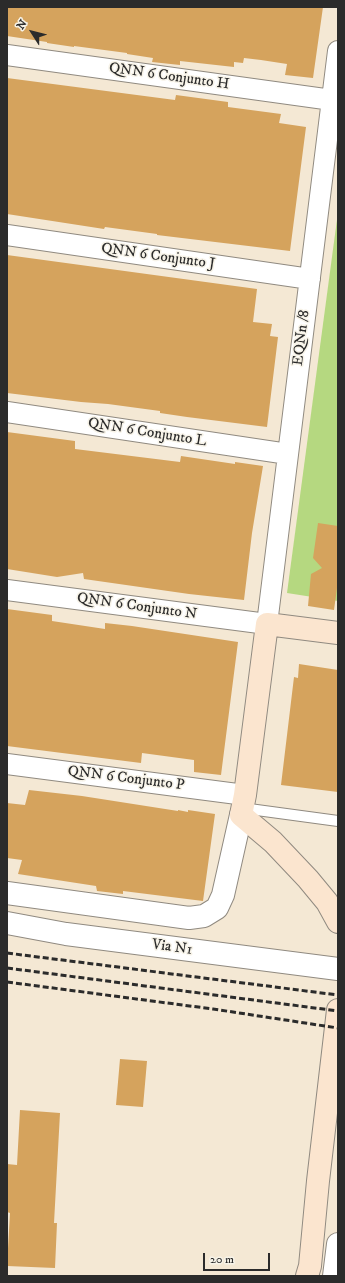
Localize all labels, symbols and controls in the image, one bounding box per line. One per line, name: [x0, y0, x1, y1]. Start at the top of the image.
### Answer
north arrow: [12, 12, 52, 52]
text: N: [14, 17, 31, 33]
street label: QNN 6 Conjunto H: [108, 60, 230, 94]
street label: QNN 6 Conjunto J: [100, 240, 216, 274]
street label: EQNn /8: [290, 309, 314, 367]
street label: QNN 6 Conjunto L: [87, 415, 207, 451]
street label: QNN 6 Conjunto N: [76, 590, 198, 624]
street label: QNN 6 Conjunto P: [67, 763, 185, 795]
street label: Via N1: [151, 936, 193, 960]
scale bar: [205, 1245, 272, 1271]
text: 20 m: [210, 1252, 234, 1267]

